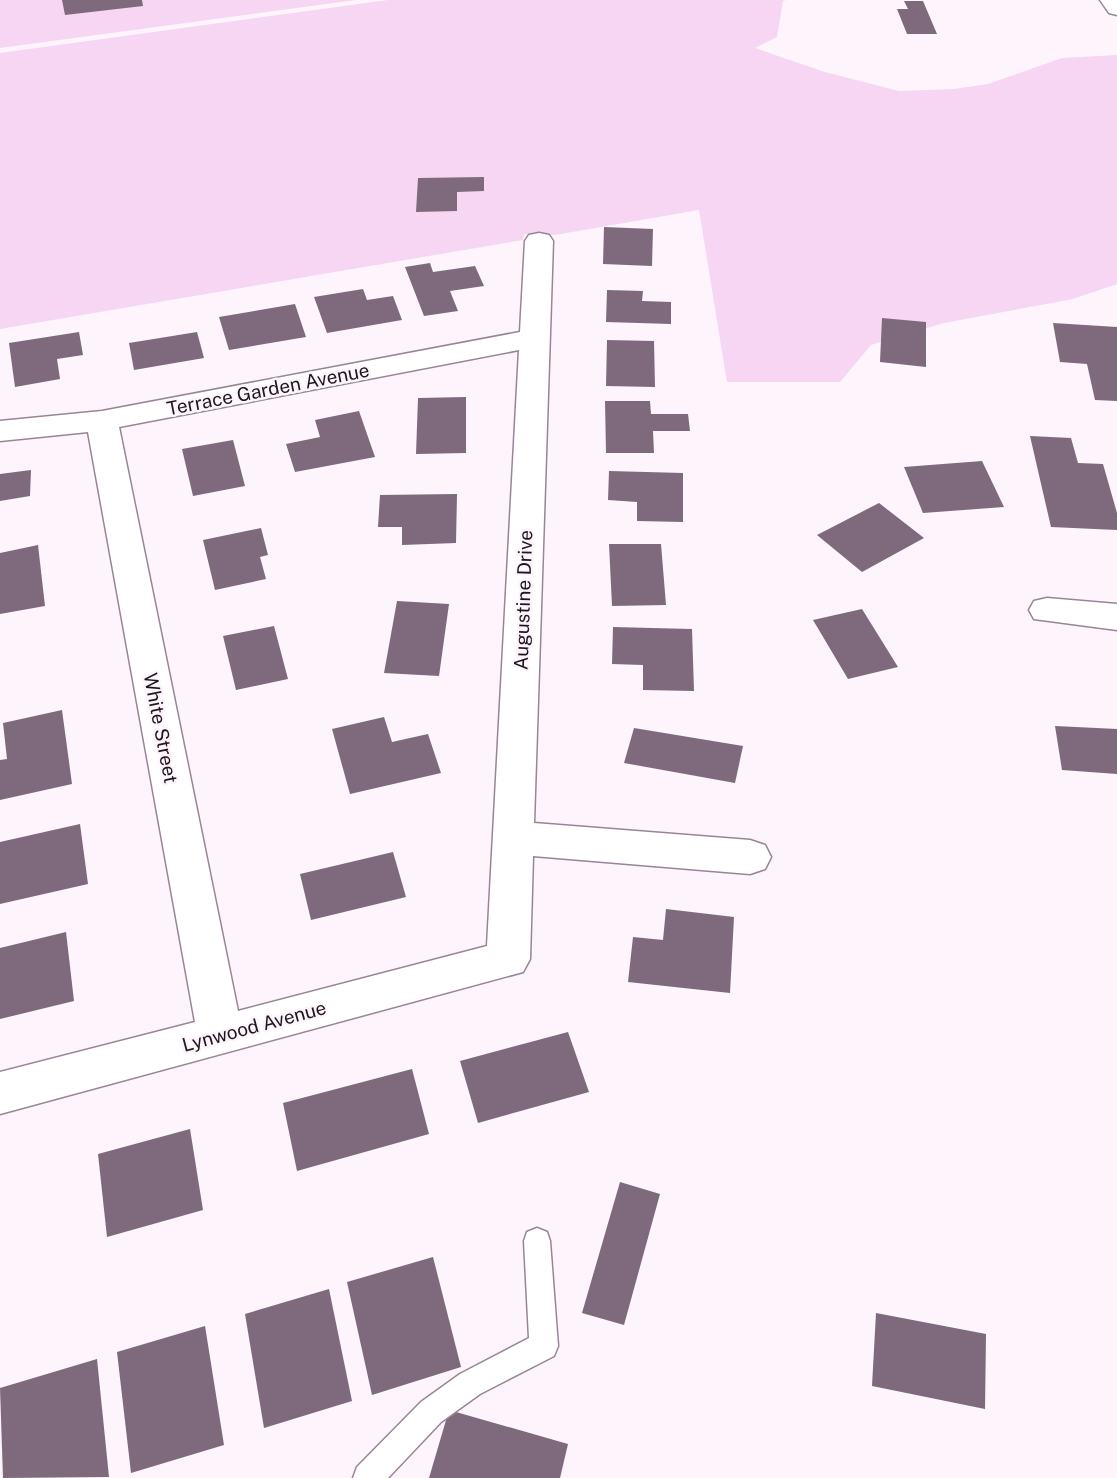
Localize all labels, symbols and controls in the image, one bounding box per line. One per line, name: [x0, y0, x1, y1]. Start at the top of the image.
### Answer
street label: Terrace Garden Avenue: [165, 359, 371, 419]
street label: Augustine Drive: [510, 530, 536, 670]
street label: White Street: [140, 671, 182, 785]
street label: Lynwood Avenue: [179, 996, 329, 1056]

